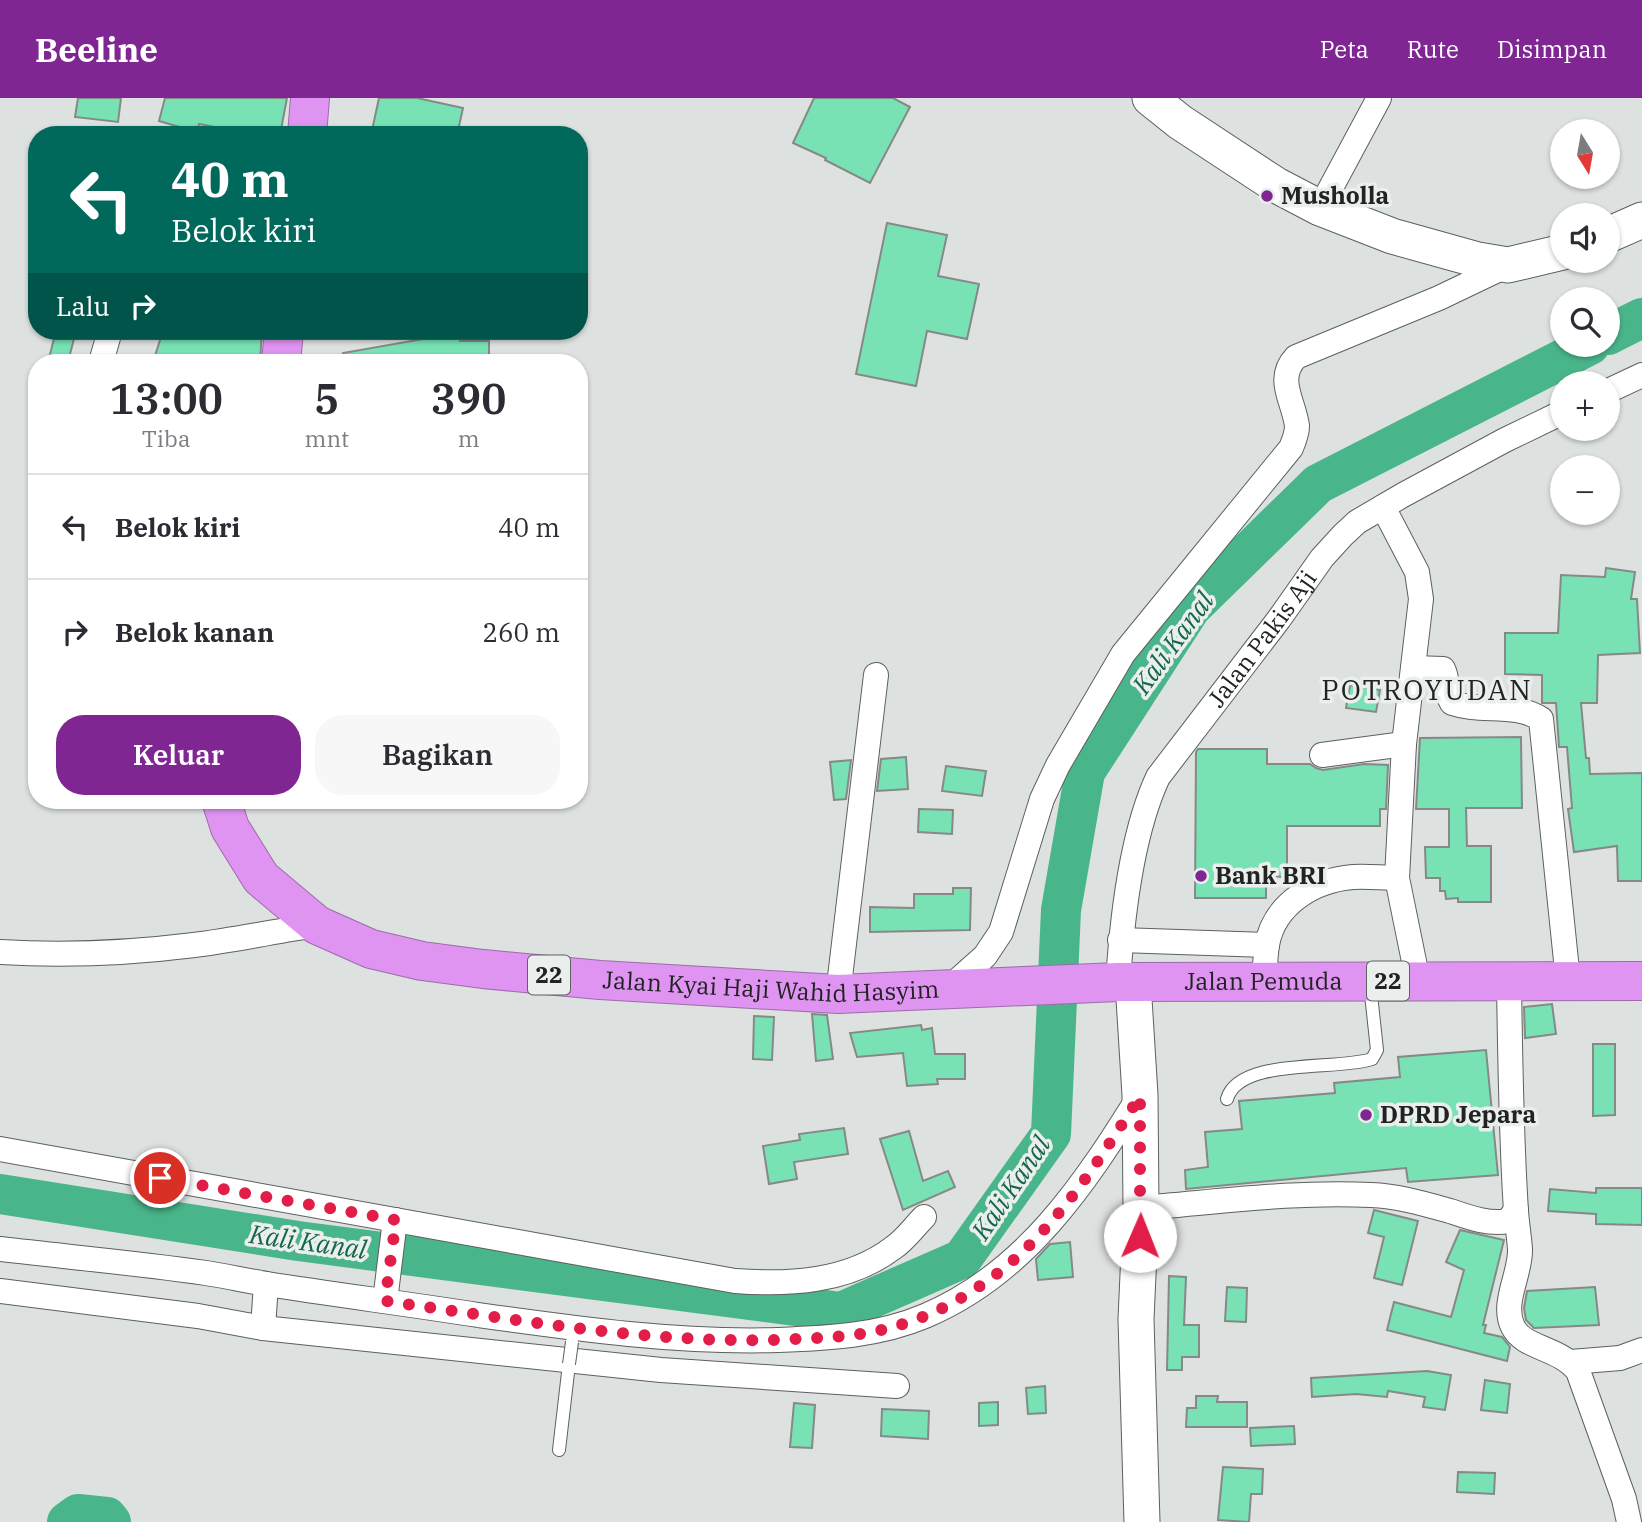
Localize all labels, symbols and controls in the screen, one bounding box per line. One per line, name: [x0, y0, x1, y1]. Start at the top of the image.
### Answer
text: Beeline: [35, 28, 158, 71]
text: Peta: [1320, 33, 1369, 65]
text: Rute: [1407, 33, 1459, 65]
text: Disimpan: [1497, 33, 1607, 65]
north arrow: [1550, 119, 1620, 189]
map controls: [1550, 119, 1620, 525]
text: 40 m: [171, 147, 289, 210]
icon: left: [56, 154, 147, 245]
place label: Musholla: [1281, 179, 1389, 211]
marker: Musholla: [1259, 188, 1275, 204]
button: sound: [1550, 203, 1620, 273]
text: Belok kiri: [171, 209, 316, 251]
icon: right: [124, 287, 162, 325]
button: search: [1550, 287, 1620, 357]
text: Lalu: [56, 289, 110, 323]
text: 13:00: [110, 371, 223, 426]
text: 5: [314, 371, 339, 426]
text: 390: [431, 371, 506, 426]
button: +: [1550, 371, 1620, 441]
text: Tiba: [142, 423, 191, 453]
text: mnt: [304, 423, 349, 453]
text: m: [458, 423, 480, 453]
button: −: [1550, 455, 1620, 525]
icon: left: [56, 508, 94, 546]
text: Belok kiri: [115, 510, 240, 544]
text: 40 m: [498, 510, 560, 544]
street label: Jalan Pakis Aji: [1200, 564, 1323, 713]
water label: Kali Kanal: [1123, 584, 1221, 701]
icon: right: [56, 613, 94, 651]
text: Belok kanan: [115, 615, 274, 649]
text: 260 m: [482, 615, 560, 649]
district label: POTROYUDAN: [1321, 671, 1533, 708]
button: Keluar: [56, 715, 301, 795]
button: Bagikan: [315, 715, 560, 795]
place label: Bank BRI: [1215, 859, 1326, 891]
marker: Bank BRI: [1193, 868, 1209, 884]
road number: 22: [528, 956, 570, 995]
road number: 22: [1367, 961, 1409, 1000]
street label: Jalan Kyai Haji Wahid Hasyim: [602, 963, 940, 1009]
street label: Jalan Pemuda: [1184, 965, 1343, 997]
place label: DPRD Jepara: [1380, 1098, 1536, 1130]
marker: DPRD Jepara: [1358, 1107, 1374, 1123]
water label: Kali Kanal: [963, 1129, 1058, 1247]
pin: [130, 1148, 190, 1208]
icon: arrive: [141, 1159, 179, 1197]
position arrow: [1103, 1199, 1177, 1273]
water label: Kali Kanal: [247, 1216, 369, 1266]

